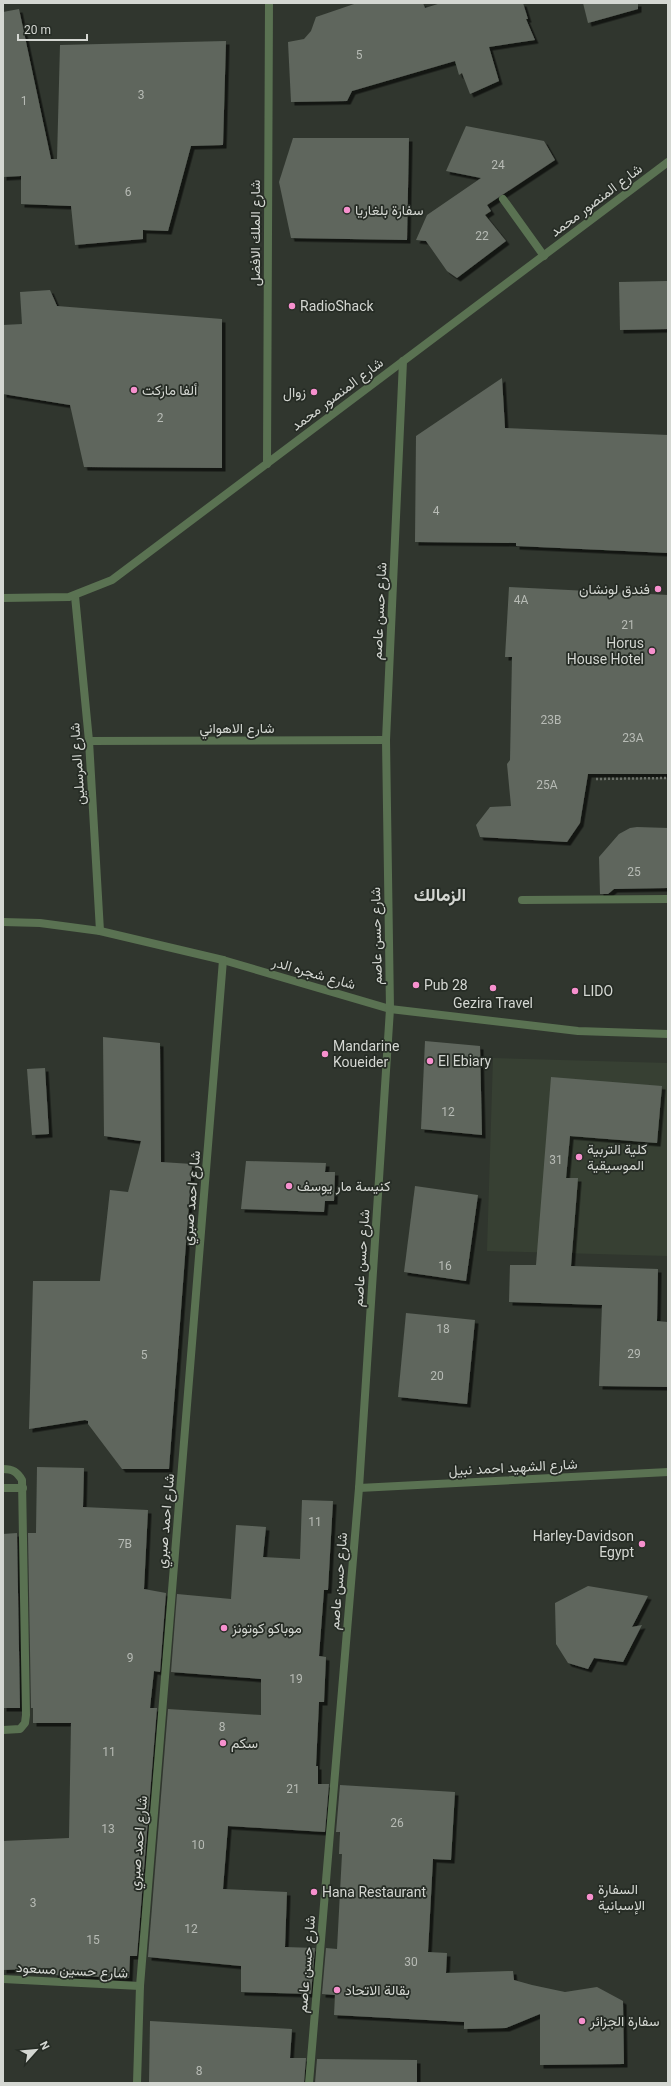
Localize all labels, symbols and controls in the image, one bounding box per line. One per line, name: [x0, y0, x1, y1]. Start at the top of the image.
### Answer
scale bar: [18, 16, 87, 42]
text: 20 m: [24, 23, 51, 37]
house number: 5: [356, 48, 363, 62]
house number: 3: [138, 88, 144, 102]
house number: 1: [21, 94, 27, 108]
house number: 24: [491, 158, 505, 172]
street label: شارع المنصور محمد: [547, 160, 647, 242]
street label: شارع الملك الافضل: [247, 180, 266, 286]
house number: 6: [125, 185, 132, 199]
place label: سفارة بلغاريا: [355, 202, 423, 219]
marker: سفارة بلغاريا: [342, 205, 352, 215]
house number: 22: [475, 229, 489, 243]
place label: RadioShack: [300, 298, 374, 314]
marker: RadioShack: [287, 301, 297, 311]
street label: شارع المنصور محمد: [288, 354, 388, 436]
place label: ألفا ماركت: [142, 382, 197, 399]
place label: زوال: [283, 384, 306, 402]
marker: ألفا ماركت: [129, 385, 139, 395]
marker: زوال: [309, 387, 319, 397]
house number: 2: [157, 411, 164, 425]
house number: 4: [433, 504, 440, 518]
street label: شارع حسن عاصم: [368, 562, 393, 660]
place label: فندق لونشان: [579, 581, 650, 598]
marker: فندق لونشان: [653, 584, 663, 594]
house number: 4A: [514, 593, 528, 607]
house number: 21: [621, 618, 635, 632]
place label: Horus House Hotel: [567, 635, 644, 667]
marker: Horus House Hotel: [647, 646, 657, 656]
house number: 23B: [541, 713, 561, 727]
street label: شارع الاهواني: [199, 720, 275, 740]
street label: شارع المرسلين: [66, 722, 91, 806]
house number: 23A: [622, 731, 644, 745]
house number: 25A: [536, 778, 558, 792]
house number: 25: [627, 865, 641, 879]
district label: الزمالك: [414, 884, 466, 906]
street label: شارع حسن عاصم: [367, 887, 388, 985]
street label: شارع شجره الدر: [269, 953, 358, 995]
place label: Pub 28: [424, 977, 468, 993]
marker: Pub 28: [411, 980, 421, 990]
marker: Gezira Travel: [488, 983, 498, 993]
place label: LIDO: [583, 983, 613, 999]
marker: LIDO: [570, 986, 580, 996]
place label: Gezira Travel: [453, 995, 533, 1011]
place label: Mandarine Koueider: [333, 1038, 399, 1070]
marker: Mandarine Koueider: [320, 1049, 330, 1059]
place label: El Ebiary: [438, 1053, 492, 1069]
marker: El Ebiary: [425, 1056, 435, 1066]
house number: 12: [441, 1105, 455, 1119]
place label: كلية التربية الموسيقية: [587, 1141, 647, 1174]
street label: شارع احمد صبري: [179, 1150, 207, 1246]
marker: كلية التربية الموسيقية: [574, 1152, 584, 1162]
house number: 31: [549, 1153, 563, 1167]
place label: كنيسة مار يوسف: [297, 1178, 390, 1195]
marker: كنيسة مار يوسف: [284, 1181, 294, 1191]
street label: شارع حسن عاصم: [350, 1209, 375, 1308]
house number: 16: [438, 1259, 452, 1273]
house number: 18: [436, 1322, 450, 1336]
house number: 29: [627, 1347, 641, 1361]
house number: 5: [141, 1348, 148, 1362]
house number: 20: [430, 1369, 444, 1383]
street label: شارع الشهيد احمد نبيل: [448, 1456, 578, 1481]
street label: شارع احمد صبري: [153, 1473, 181, 1569]
house number: 11: [308, 1515, 322, 1529]
place label: Harley-Davidson Egypt: [533, 1528, 634, 1560]
street label: شارع حسن عاصم: [326, 1532, 353, 1631]
house number: 7B: [118, 1537, 132, 1551]
marker: Harley-Davidson Egypt: [637, 1539, 647, 1549]
place label: موباكو كوتونز: [231, 1620, 302, 1637]
marker: موباكو كوتونز: [219, 1623, 229, 1633]
house number: 9: [127, 1651, 133, 1665]
house number: 19: [289, 1672, 303, 1686]
house number: 8: [219, 1720, 226, 1734]
place label: سكم: [231, 1735, 258, 1752]
marker: سكم: [218, 1738, 228, 1748]
house number: 11: [102, 1745, 116, 1759]
house number: 21: [286, 1782, 300, 1796]
street label: شارع احمد صبري: [126, 1795, 154, 1891]
house number: 26: [390, 1816, 404, 1830]
house number: 13: [101, 1822, 115, 1836]
house number: 10: [191, 1838, 205, 1852]
place label: السفارة الإسبانية: [598, 1881, 645, 1915]
place label: Hana Restaurant: [322, 1884, 426, 1900]
marker: Hana Restaurant: [309, 1887, 319, 1897]
marker: السفارة الإسبانية: [585, 1892, 595, 1902]
house number: 3: [30, 1896, 36, 1910]
street label: شارع حسن عاصم: [294, 1915, 321, 2014]
house number: 12: [184, 1922, 198, 1936]
house number: 15: [86, 1933, 100, 1947]
house number: 30: [404, 1955, 418, 1969]
street label: شارع حسين مسعود: [15, 1959, 128, 1984]
place label: بقالة الاتحاد: [345, 1982, 410, 1999]
marker: بقالة الاتحاد: [332, 1985, 342, 1995]
place label: سفارة الجزائر: [589, 2013, 660, 2030]
marker: سفارة الجزائر: [577, 2016, 587, 2026]
north arrow: [16, 2030, 56, 2070]
text: N: [37, 2039, 52, 2052]
house number: 8: [196, 2064, 203, 2078]

